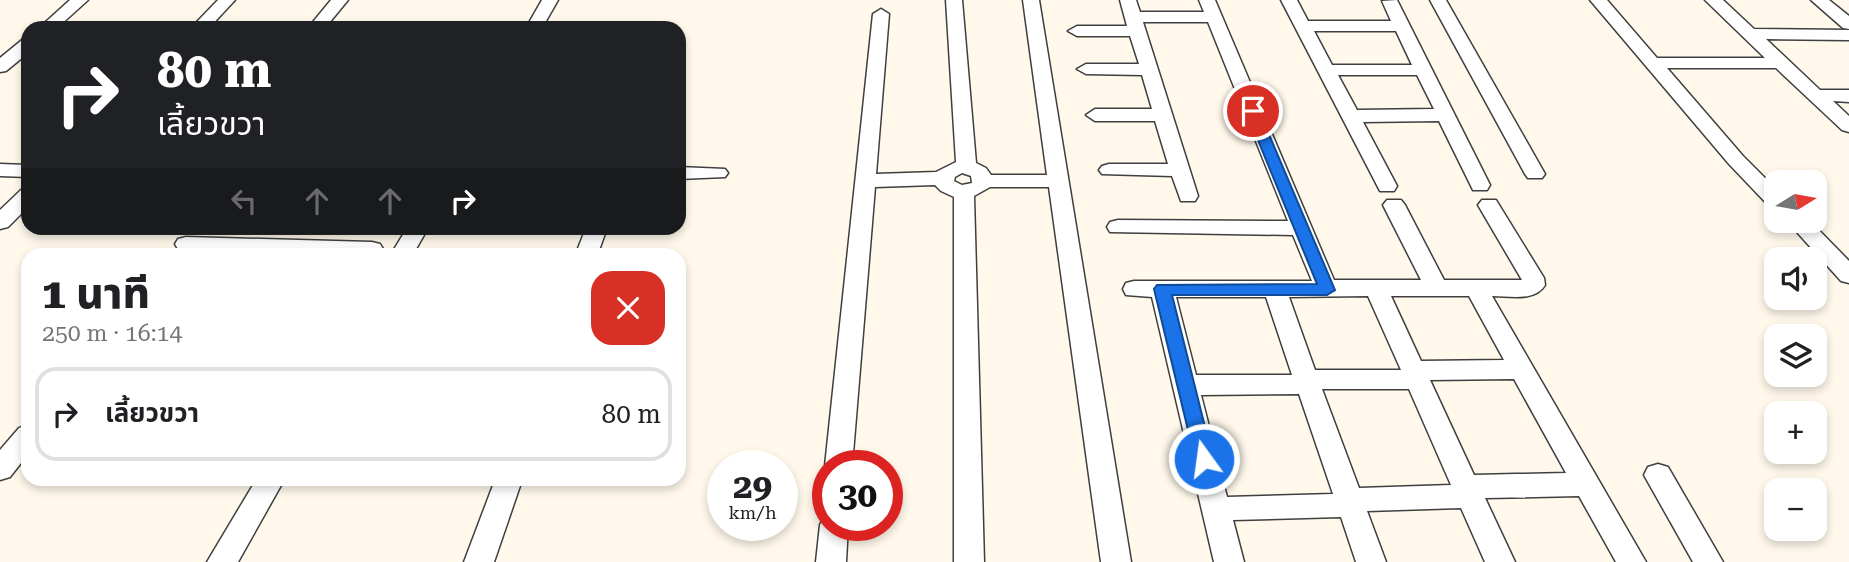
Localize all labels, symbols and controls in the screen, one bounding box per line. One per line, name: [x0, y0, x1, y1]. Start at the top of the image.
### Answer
text: 80 m: [157, 42, 272, 99]
icon: right: [42, 49, 133, 140]
pin: [1223, 81, 1283, 141]
icon: arrive: [1234, 92, 1272, 130]
text: เลี้ยวขวา: [157, 105, 265, 143]
north arrow: [1764, 170, 1827, 233]
map controls: [1764, 170, 1827, 541]
icon: left: [225, 182, 263, 220]
icon: ahead: [298, 182, 336, 220]
icon: ahead: [371, 182, 409, 220]
icon: right: [444, 182, 482, 220]
button: sound: [1764, 247, 1827, 310]
text: 1 นาที: [42, 269, 150, 318]
button: close: [591, 271, 665, 345]
text: 250 m · 16:14: [42, 320, 182, 347]
button: layers: [1764, 324, 1827, 387]
icon: right: [46, 395, 84, 433]
text: เลี้ยวขวา: [105, 398, 199, 428]
text: 80 m: [602, 399, 661, 429]
button: +: [1764, 401, 1827, 464]
position arrow: [1167, 422, 1241, 496]
speed limit sign: 30: [812, 450, 903, 541]
text: 29: [733, 466, 772, 507]
button: −: [1764, 478, 1827, 541]
text: km/h: [728, 502, 777, 523]

